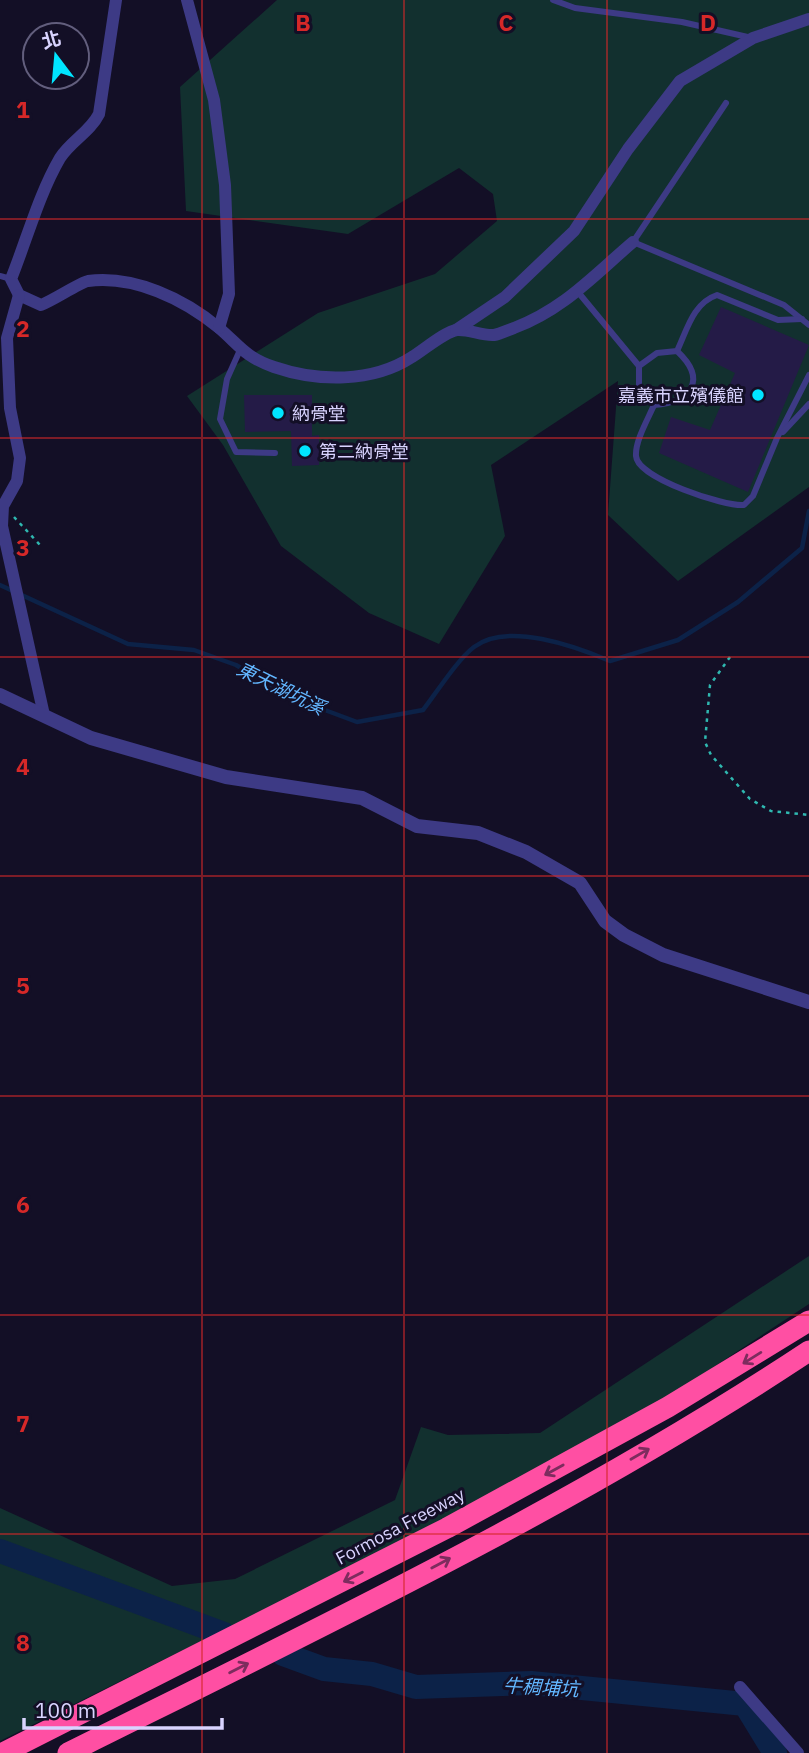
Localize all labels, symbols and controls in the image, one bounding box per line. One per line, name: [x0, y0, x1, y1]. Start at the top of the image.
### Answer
text: B: [295, 7, 311, 37]
text: C: [499, 7, 514, 37]
text: D: [700, 7, 716, 37]
north arrow: [21, 21, 91, 91]
text: 北: [39, 26, 64, 54]
text: 1: [16, 94, 30, 124]
text: 2: [16, 313, 30, 343]
place label: 嘉義市立殯儀館: [618, 384, 744, 407]
marker: 嘉義市立殯儀館: [750, 387, 766, 403]
place label: 納骨堂: [292, 402, 346, 425]
marker: 納骨堂: [270, 405, 286, 421]
place label: 第二納骨堂: [319, 440, 409, 463]
marker: 第二納骨堂: [297, 443, 313, 459]
text: 3: [16, 532, 30, 562]
water label: 東天湖坑溪: [233, 656, 332, 721]
text: 4: [16, 751, 30, 781]
text: 5: [16, 970, 30, 1000]
text: 6: [16, 1189, 30, 1219]
one-way arrow: [742, 1352, 762, 1366]
text: 7: [16, 1408, 30, 1438]
one-way arrow: [630, 1446, 650, 1460]
one-way arrow: [544, 1463, 564, 1477]
street label: Formosa Freeway: [332, 1482, 468, 1570]
one-way arrow: [430, 1555, 451, 1569]
one-way arrow: [343, 1570, 364, 1584]
text: 8: [16, 1627, 30, 1657]
one-way arrow: [228, 1660, 249, 1674]
water label: 牛稠埔坑: [502, 1673, 583, 1701]
scale bar: [24, 1686, 222, 1730]
text: 100 m: [35, 1696, 96, 1724]

